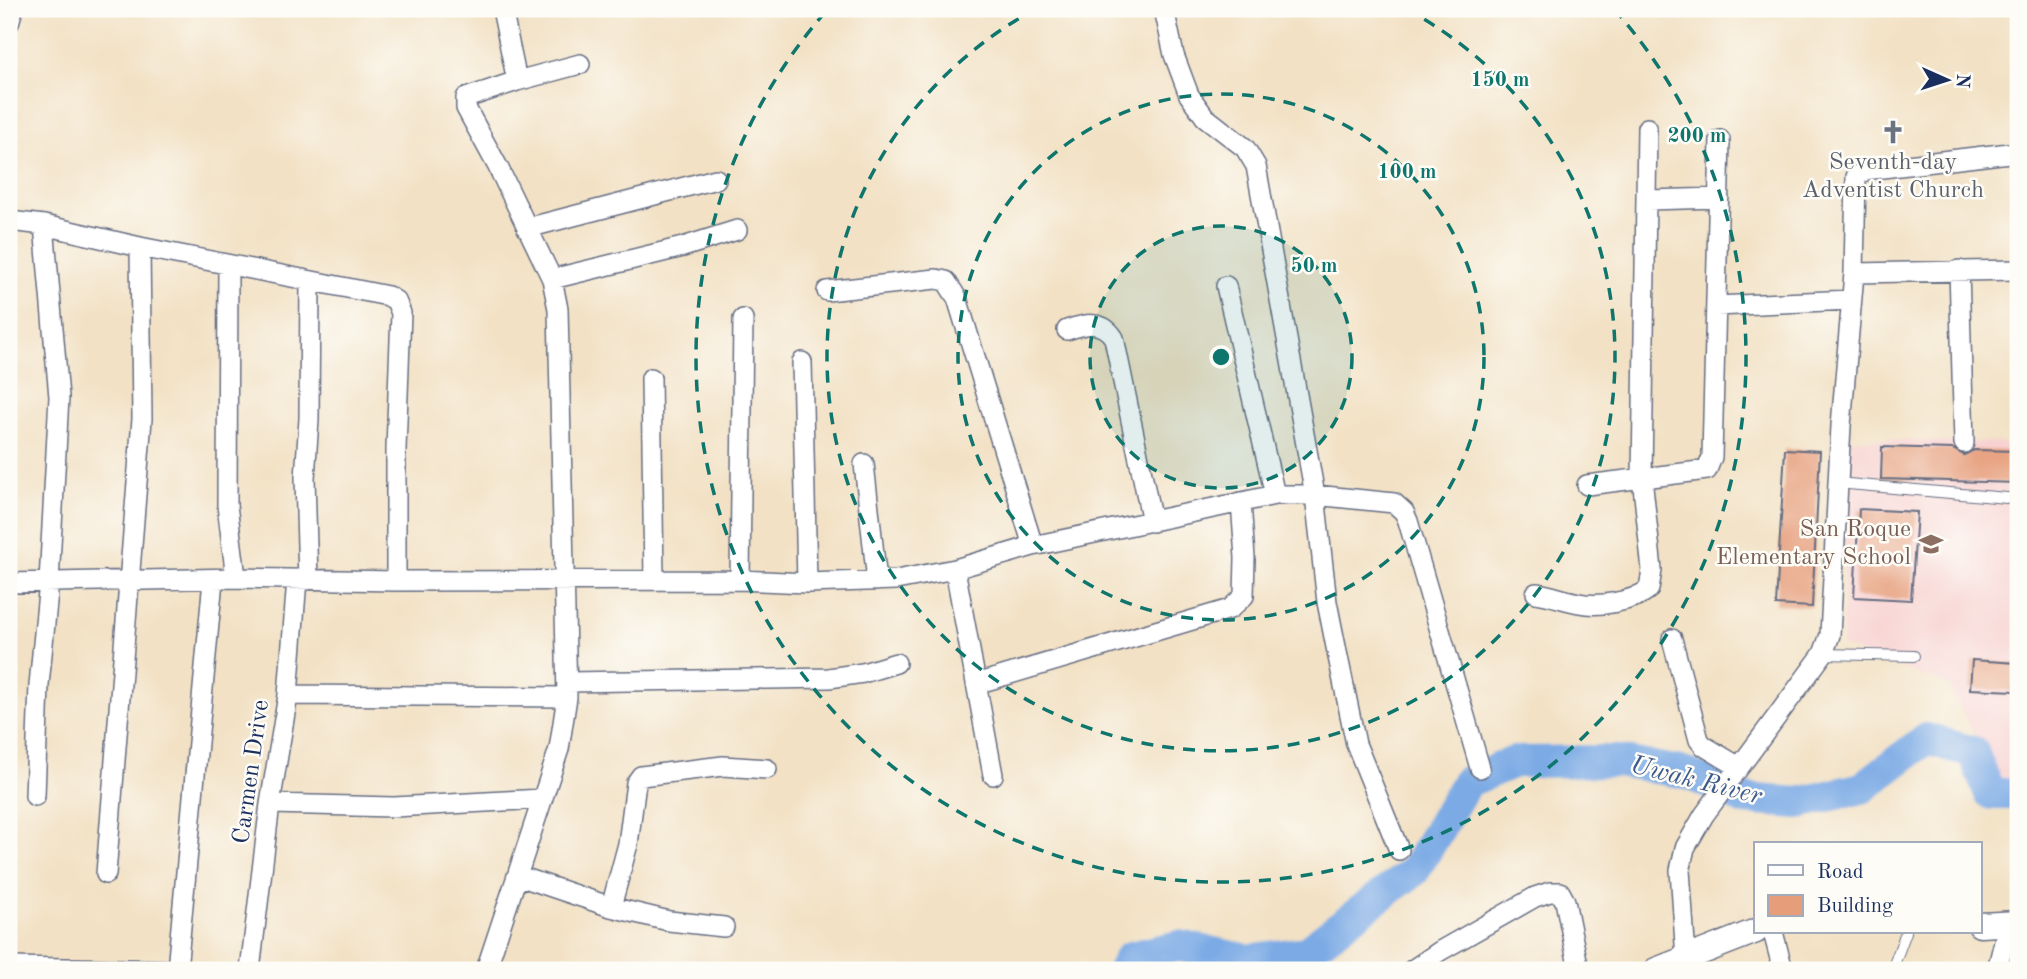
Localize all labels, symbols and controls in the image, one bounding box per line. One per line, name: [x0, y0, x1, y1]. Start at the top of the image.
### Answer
north arrow: [1912, 46, 1982, 116]
text: 150 m: [1470, 70, 1530, 91]
text: N: [1952, 73, 1971, 89]
church icon: Seventh-day Adventist Church: [1879, 118, 1907, 146]
text: 200 m: [1667, 126, 1727, 147]
place label: Seventh-day Adventist Church: [1802, 151, 1984, 203]
text: 100 m: [1377, 162, 1437, 183]
text: 50 m: [1290, 256, 1338, 277]
centre of rings: [1209, 345, 1233, 369]
place label: San Roque Elementary School: [1716, 518, 1911, 570]
school or university icon: San Roque Elementary School: [1917, 530, 1945, 558]
street label: Carmen Drive: [230, 698, 274, 846]
water label: Uwak River: [1628, 752, 1765, 810]
legend: [1754, 842, 1982, 934]
text: Road: [1817, 862, 1864, 883]
text: Building: [1817, 896, 1894, 917]

